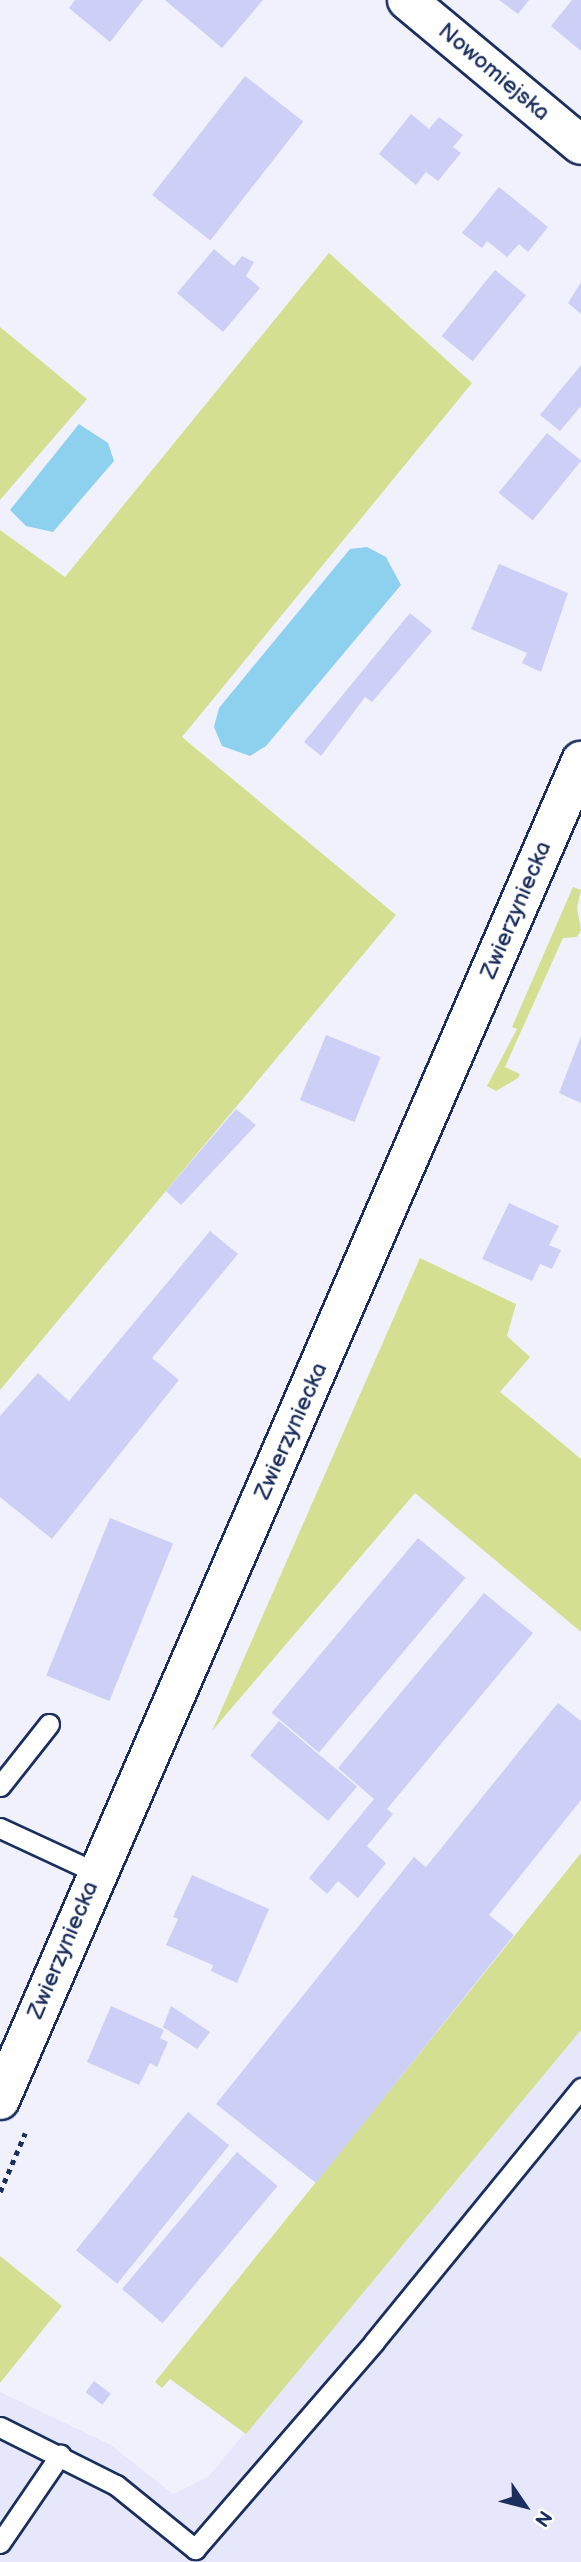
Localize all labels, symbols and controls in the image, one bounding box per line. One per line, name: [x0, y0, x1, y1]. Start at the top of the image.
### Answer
street label: Nowomiejska: [433, 17, 555, 127]
street label: Zwierzyniecka: [475, 837, 557, 983]
street label: Zwierzyniecka: [249, 1358, 333, 1504]
street label: Zwierzyniecka: [22, 1877, 104, 2023]
north arrow: [490, 2471, 560, 2541]
text: N: [529, 2506, 556, 2531]

